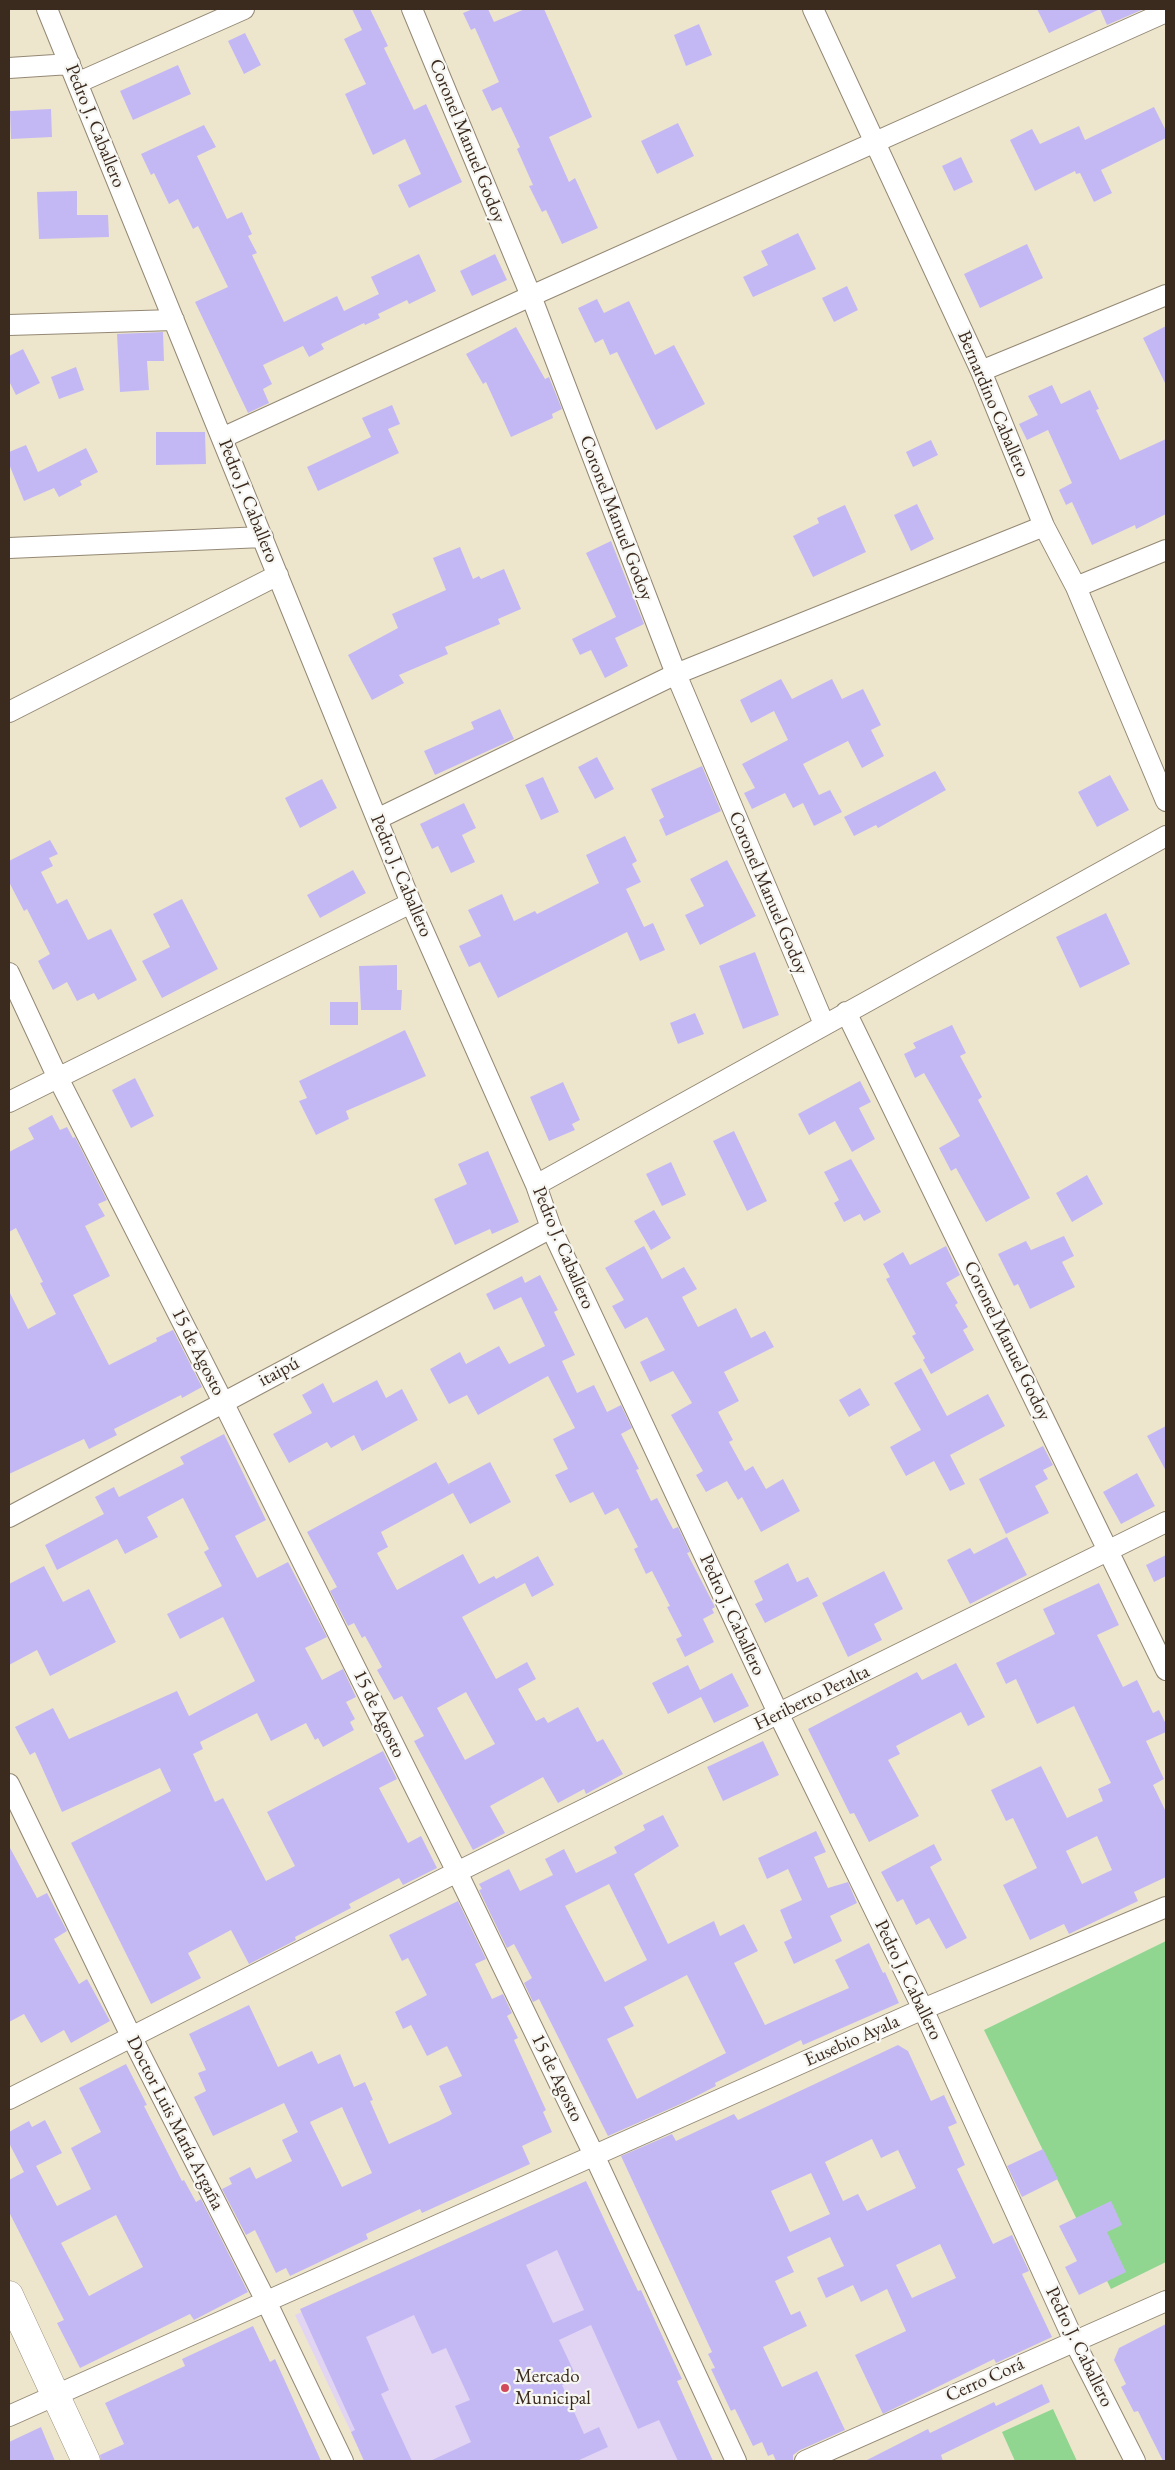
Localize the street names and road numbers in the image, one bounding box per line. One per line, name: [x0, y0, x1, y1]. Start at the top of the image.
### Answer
street label: Coronel Manuel Godoy: [424, 56, 510, 226]
street label: Pedro J. Caballero: [60, 61, 130, 191]
street label: Bernardino Caballero: [952, 327, 1034, 481]
street label: Coronel Manuel Godoy: [574, 432, 658, 604]
street label: Pedro J. Caballero: [213, 436, 283, 566]
street label: Coronel Manuel Godoy: [723, 808, 813, 978]
street label: Pedro J. Caballero: [365, 811, 437, 941]
street label: Pedro J. Caballero: [527, 1183, 599, 1313]
street label: Coronel Manuel Godoy: [958, 1257, 1056, 1425]
street label: 15 de Agosto: [166, 1304, 230, 1400]
street label: itaipú: [255, 1352, 303, 1392]
street label: Pedro J. Caballero: [694, 1551, 770, 1679]
street label: Heriberto Peralta: [751, 1660, 873, 1736]
street label: 15 de Agosto: [348, 1666, 410, 1762]
street label: Pedro J. Caballero: [869, 1916, 947, 2044]
street label: Eusebio Ayala: [801, 2010, 903, 2072]
street label: 15 de Agosto: [526, 2030, 588, 2126]
street label: Doctor Luis María Argaña: [121, 2032, 229, 2214]
street label: Pedro J. Caballero: [1040, 2283, 1118, 2411]
street label: Cerro Corá: [942, 2353, 1028, 2407]

